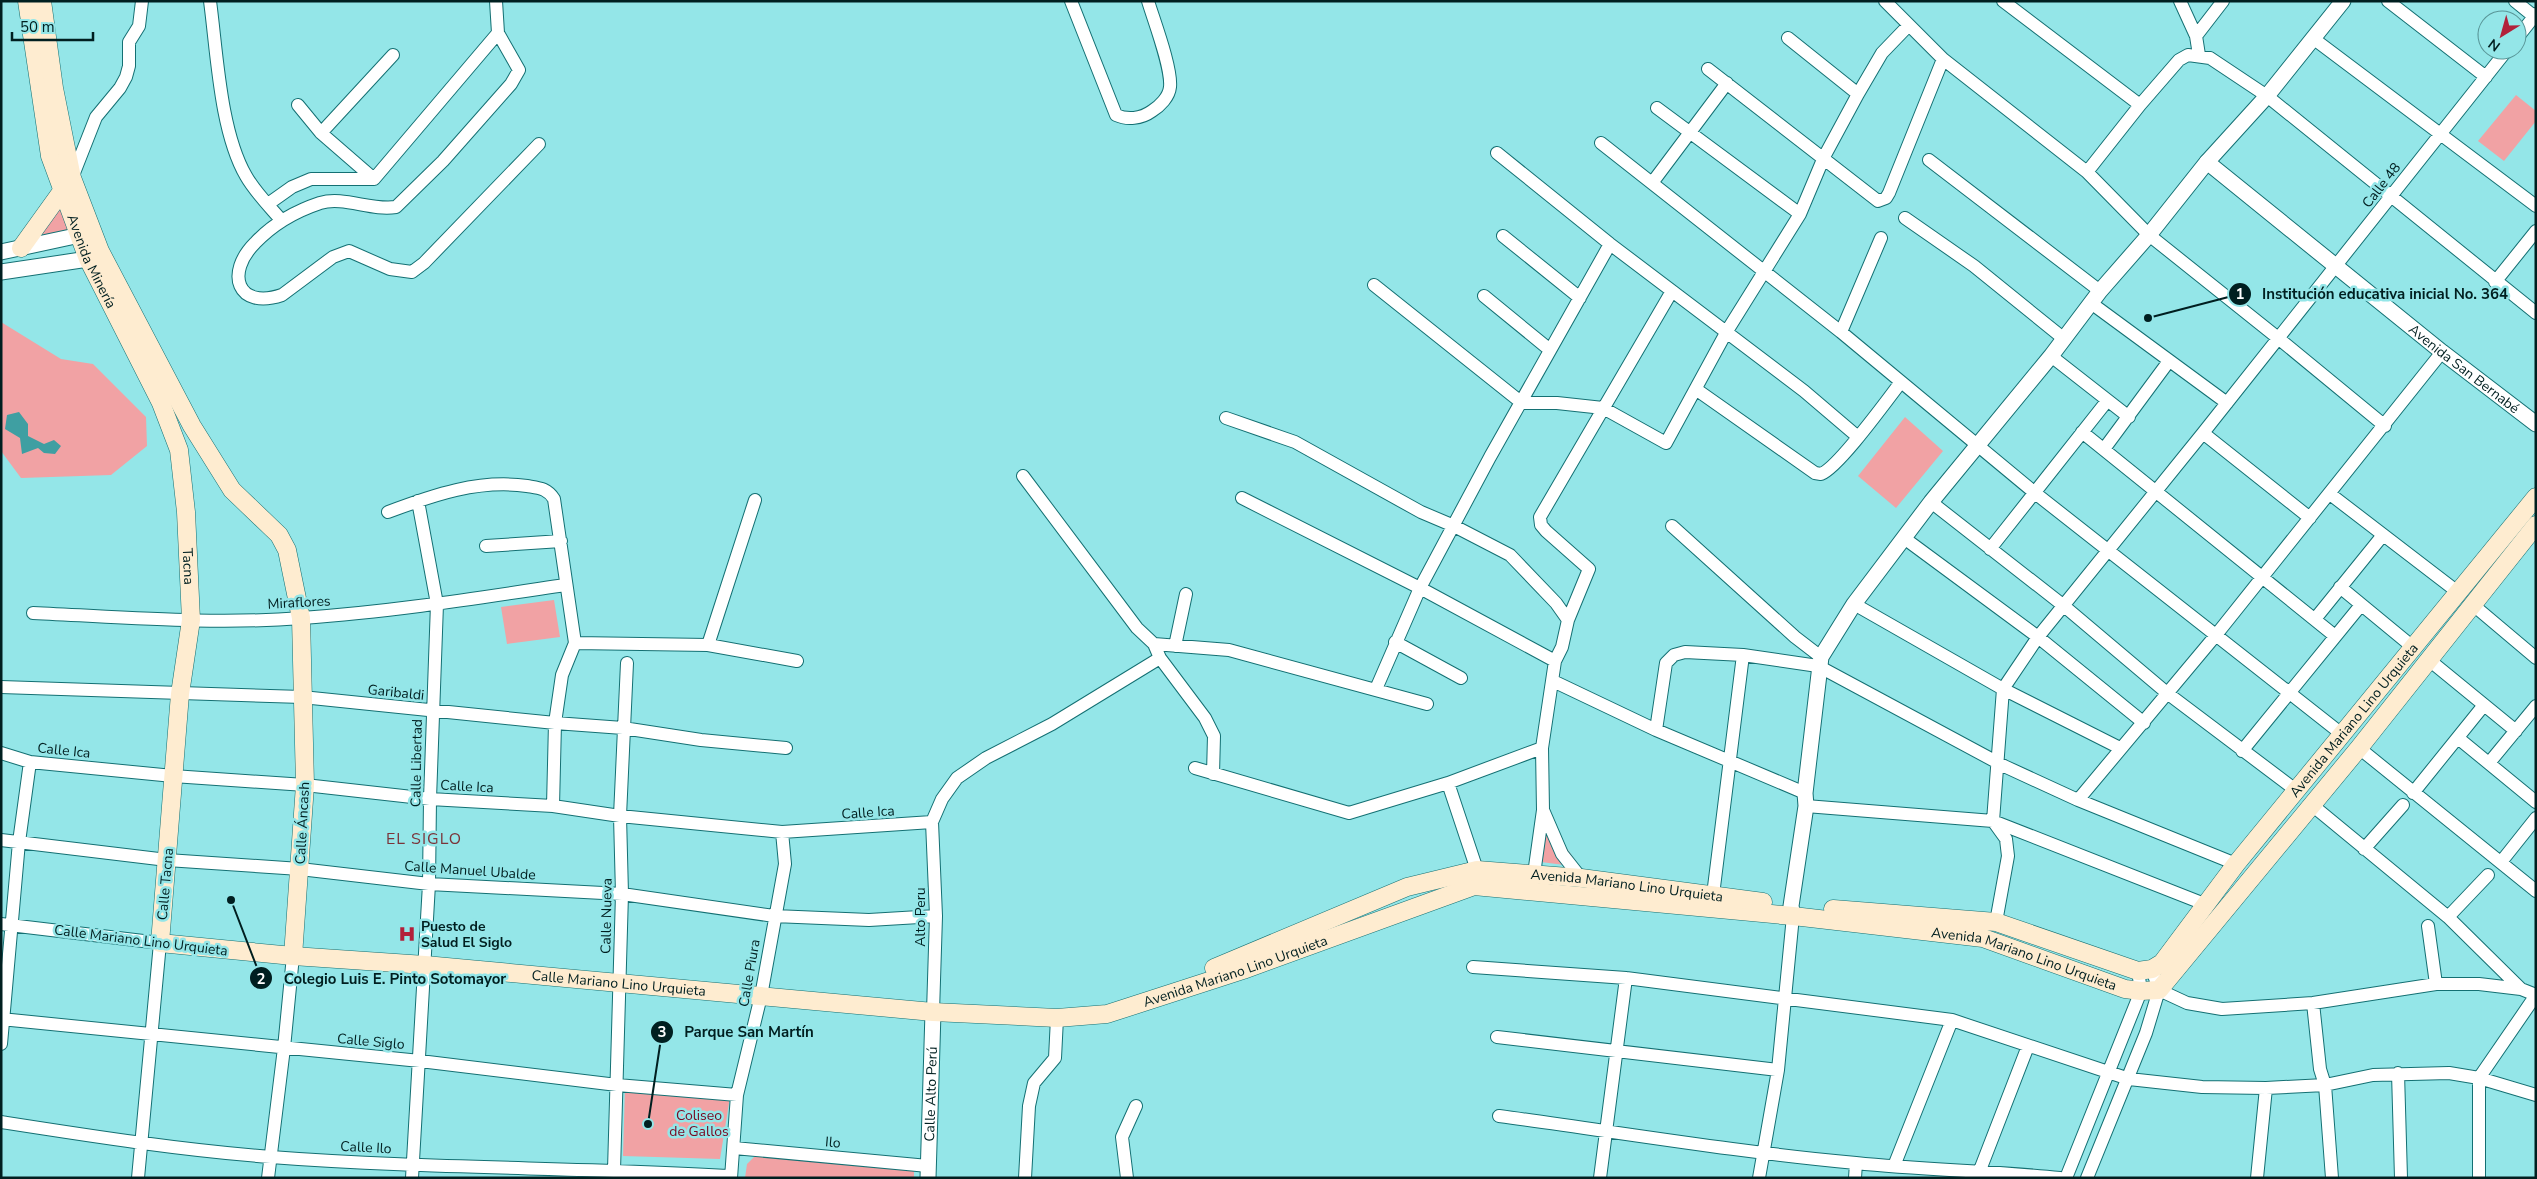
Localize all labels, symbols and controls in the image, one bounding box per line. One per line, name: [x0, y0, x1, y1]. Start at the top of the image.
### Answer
scale bar: [12, 10, 94, 42]
north arrow: [2477, 10, 2527, 60]
text: 50 m: [20, 17, 55, 37]
text: N: [2485, 34, 2504, 56]
street label: Calle 48: [2358, 159, 2405, 212]
street label: Avenida Minería: [62, 212, 120, 312]
callout: Institución educativa inicial No. 364: [2227, 279, 2518, 309]
text: 1: [2235, 284, 2245, 304]
text: Institución educativa inicial No. 364: [2262, 284, 2508, 304]
street label: Avenida San Bernabé: [2405, 320, 2523, 418]
street label: Tacna: [178, 548, 198, 585]
street label: Miraflores: [267, 591, 331, 614]
street label: Avenida Mariano Lino Urquieta: [2285, 639, 2423, 801]
street label: Garibaldi: [367, 680, 425, 705]
street label: Calle Libertad: [406, 719, 427, 807]
street label: Calle Ica: [36, 738, 91, 763]
street label: Calle Ica: [440, 776, 494, 797]
street label: Calle Áncash: [291, 781, 314, 865]
street label: Calle Ica: [841, 801, 895, 824]
district label: EL SIGLO: [386, 828, 462, 850]
street label: Calle Tacna: [153, 847, 178, 921]
street label: Calle Manuel Ubalde: [404, 856, 536, 885]
street label: Avenida Mariano Lino Urquieta: [1530, 865, 1724, 907]
street label: Calle Nueva: [596, 878, 617, 954]
street label: Alto Peru: [911, 887, 930, 947]
place label: Puesto de Salud El Siglo: [421, 917, 512, 952]
street label: Calle Mariano Lino Urquieta: [53, 920, 229, 961]
street label: Avenida Mariano Lino Urquieta: [1930, 923, 2119, 995]
hospital icon: Puesto de Salud El Siglo: [397, 924, 417, 944]
street label: Avenida Mariano Lino Urquieta: [1141, 931, 1330, 1012]
street label: Calle Piura: [734, 938, 765, 1008]
callout: Colegio Luis E. Pinto Sotomayor: [249, 963, 516, 993]
street label: Calle Mariano Lino Urquieta: [531, 966, 707, 1001]
text: 2: [256, 969, 266, 989]
text: Colegio Luis E. Pinto Sotomayor: [284, 969, 506, 989]
callout: Parque San Martín: [650, 1017, 824, 1047]
text: 3: [657, 1022, 667, 1042]
text: Parque San Martín: [684, 1022, 814, 1042]
street label: Calle Siglo: [336, 1029, 406, 1054]
street label: Calle Alto Perú: [920, 1046, 942, 1142]
park label: Coliseo de Gallos: [669, 1106, 729, 1141]
street label: Ilo: [824, 1132, 842, 1153]
street label: Calle Ilo: [340, 1137, 392, 1158]

